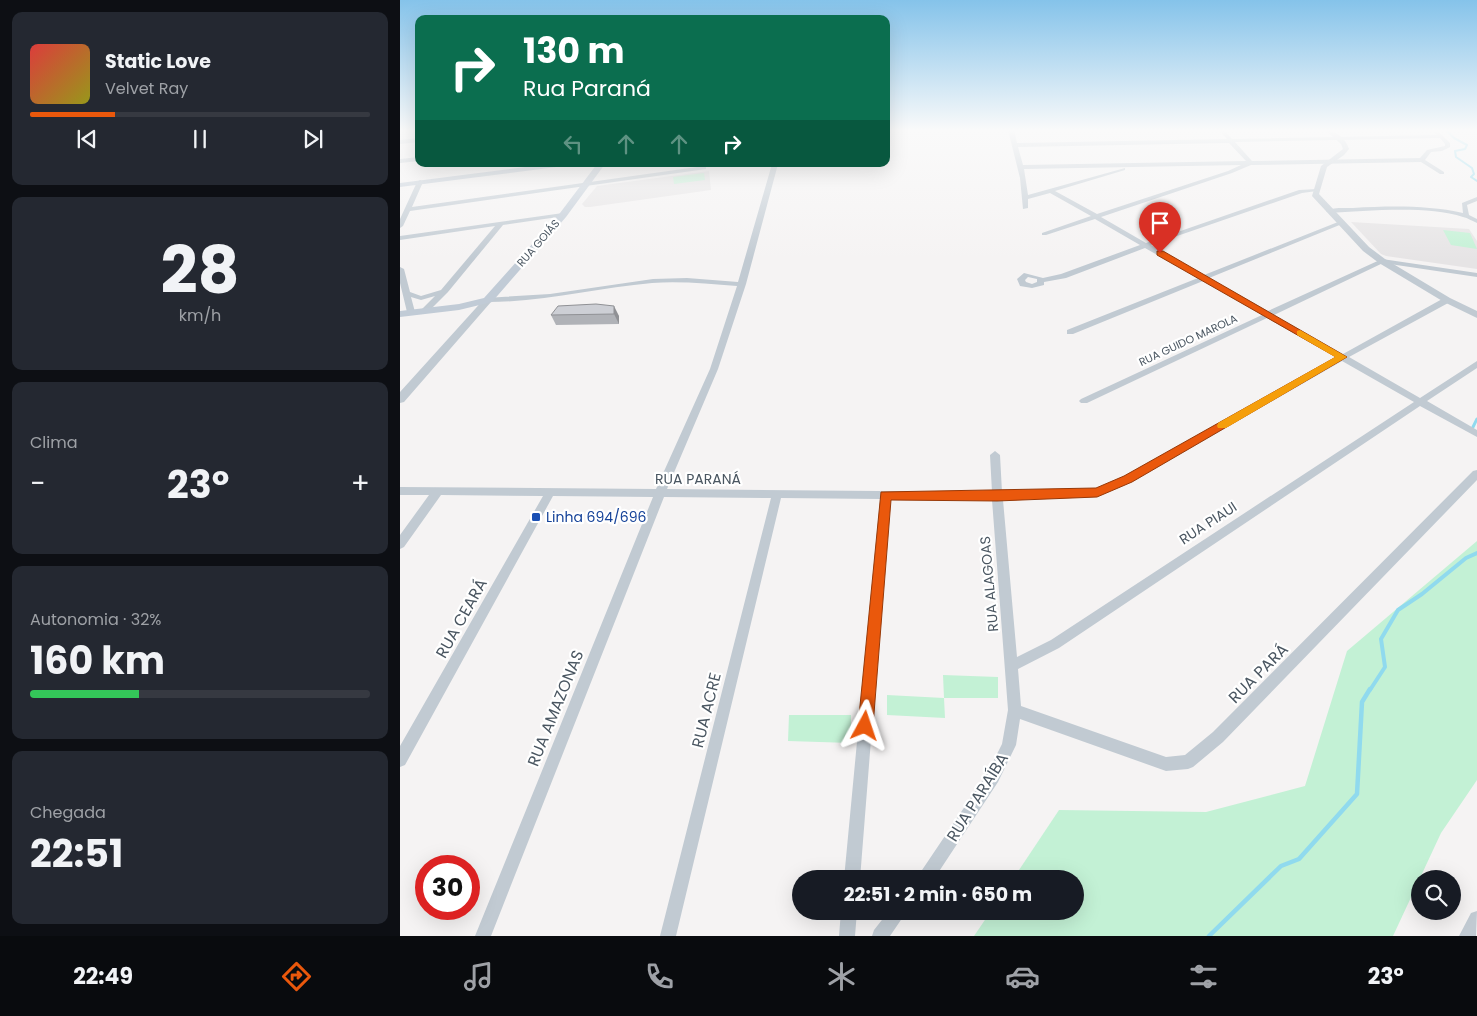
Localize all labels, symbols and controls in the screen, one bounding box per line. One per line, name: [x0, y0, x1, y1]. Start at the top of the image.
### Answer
text: 130 m: [523, 26, 625, 75]
icon: right: [440, 35, 505, 100]
text: Static Love: [105, 48, 211, 75]
text: Rua Paraná: [523, 73, 651, 104]
text: Velvet Ray: [105, 77, 188, 100]
icon: previous: [73, 125, 101, 153]
icon: pause: [186, 125, 214, 153]
icon: next: [299, 125, 327, 153]
icon: left: [559, 130, 587, 158]
icon: ahead: [612, 130, 640, 158]
icon: ahead: [665, 130, 693, 158]
icon: right: [718, 130, 746, 158]
pin: [1139, 202, 1181, 253]
icon: arrive: [1146, 209, 1174, 237]
street label: RUA GOIÁS: [513, 216, 563, 270]
text: 28: [160, 225, 240, 316]
text: km/h: [179, 304, 221, 327]
street label: RUA GUIDO MAROLA: [1136, 310, 1240, 370]
text: Clima: [30, 431, 78, 454]
text: 23°: [167, 458, 229, 511]
text: −: [30, 464, 45, 503]
text: +: [351, 464, 370, 503]
street label: RUA PARANÁ: [655, 469, 741, 489]
street label: RUA PIAUI: [1175, 497, 1241, 549]
place label: Linha 694/696: [546, 507, 647, 527]
marker: Linha 694/696: [530, 511, 542, 523]
street label: RUA ALAGOAS: [975, 536, 1003, 632]
street label: RUA CEARÁ: [430, 574, 493, 662]
text: Autonomia · 32%: [30, 608, 162, 631]
text: 160 km: [30, 634, 165, 687]
street label: RUA PARÁ: [1223, 638, 1294, 708]
street label: RUA AMAZONAS: [522, 647, 589, 770]
street label: RUA ACRE: [686, 670, 727, 750]
position arrow: [838, 699, 890, 751]
street label: RUA PARAÍBA: [941, 748, 1014, 846]
text: Chegada: [30, 801, 106, 824]
text: 22:51: [30, 827, 123, 880]
speed limit sign: 30: [415, 855, 480, 920]
map controls: [1411, 870, 1461, 920]
button: search: [1411, 870, 1461, 920]
text: 22:51 · 2 min · 650 m: [844, 881, 1032, 908]
icon: directions: [279, 959, 314, 994]
icon: music: [461, 959, 496, 994]
icon: phone: [642, 959, 677, 994]
icon: climate: [824, 959, 859, 994]
icon: car: [1005, 959, 1040, 994]
icon: filters: [1186, 959, 1221, 994]
text: 22:49: [73, 961, 133, 992]
text: 23°: [1368, 961, 1404, 992]

